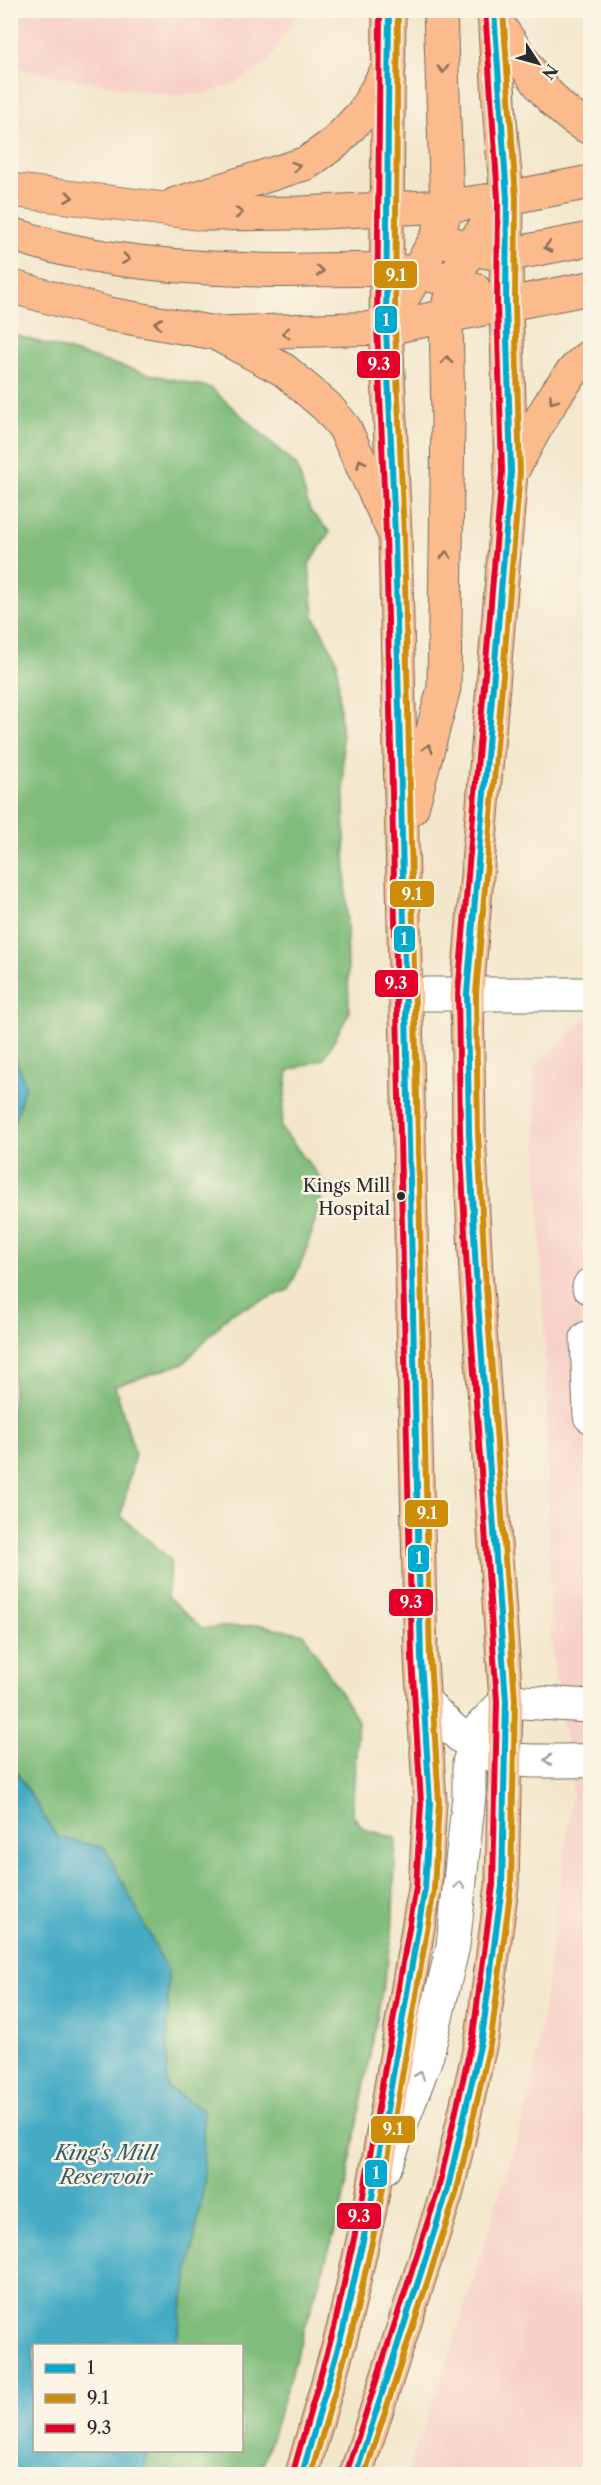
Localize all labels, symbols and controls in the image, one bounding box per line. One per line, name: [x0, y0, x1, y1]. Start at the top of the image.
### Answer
north arrow: [508, 33, 568, 93]
text: N: [538, 60, 562, 83]
one-way arrow: [436, 64, 449, 73]
one-way arrow: [290, 161, 301, 174]
one-way arrow: [64, 190, 73, 203]
one-way arrow: [235, 207, 244, 219]
one-way arrow: [544, 240, 554, 253]
one-way arrow: [121, 252, 131, 265]
line badge: 9.1: [373, 260, 418, 289]
one-way arrow: [316, 265, 325, 277]
text: 9.1: [386, 265, 407, 285]
line badge: 1: [374, 305, 398, 334]
text: 1: [382, 310, 390, 330]
one-way arrow: [153, 317, 163, 330]
one-way arrow: [281, 326, 290, 339]
line badge: 9.3: [356, 350, 401, 379]
text: 9.3: [368, 354, 390, 374]
one-way arrow: [441, 355, 453, 364]
one-way arrow: [549, 394, 560, 405]
one-way arrow: [357, 459, 369, 470]
one-way arrow: [440, 550, 452, 559]
one-way arrow: [421, 743, 434, 753]
line badge: 9.1: [389, 880, 435, 908]
text: 9.1: [402, 884, 423, 904]
line badge: 1: [393, 925, 416, 953]
text: 1: [400, 929, 408, 949]
line badge: 9.3: [374, 969, 419, 998]
text: 9.3: [385, 973, 407, 993]
place label: Kings Mill Hospital: [303, 1175, 390, 1220]
marker: Kings Mill Hospital: [395, 1190, 407, 1202]
line badge: 9.1: [404, 1499, 449, 1528]
text: 9.1: [417, 1503, 438, 1523]
line badge: 1: [407, 1544, 430, 1573]
text: 1: [415, 1548, 423, 1568]
line badge: 9.3: [388, 1588, 434, 1617]
text: 9.3: [400, 1592, 422, 1612]
one-way arrow: [543, 1753, 552, 1766]
one-way arrow: [453, 1881, 465, 1890]
one-way arrow: [412, 2071, 425, 2081]
line badge: 9.1: [370, 2115, 416, 2144]
text: 9.1: [383, 2119, 404, 2139]
water label: King's Mill Reservoir: [53, 2140, 159, 2189]
line badge: 1: [364, 2159, 388, 2188]
text: 1: [372, 2163, 380, 2183]
line badge: 9.3: [336, 2202, 382, 2230]
text: 9.3: [348, 2206, 370, 2226]
legend: [33, 2344, 243, 2452]
text: 1: [87, 2357, 95, 2379]
text: 9.1: [87, 2387, 109, 2409]
text: 9.3: [87, 2417, 111, 2439]

